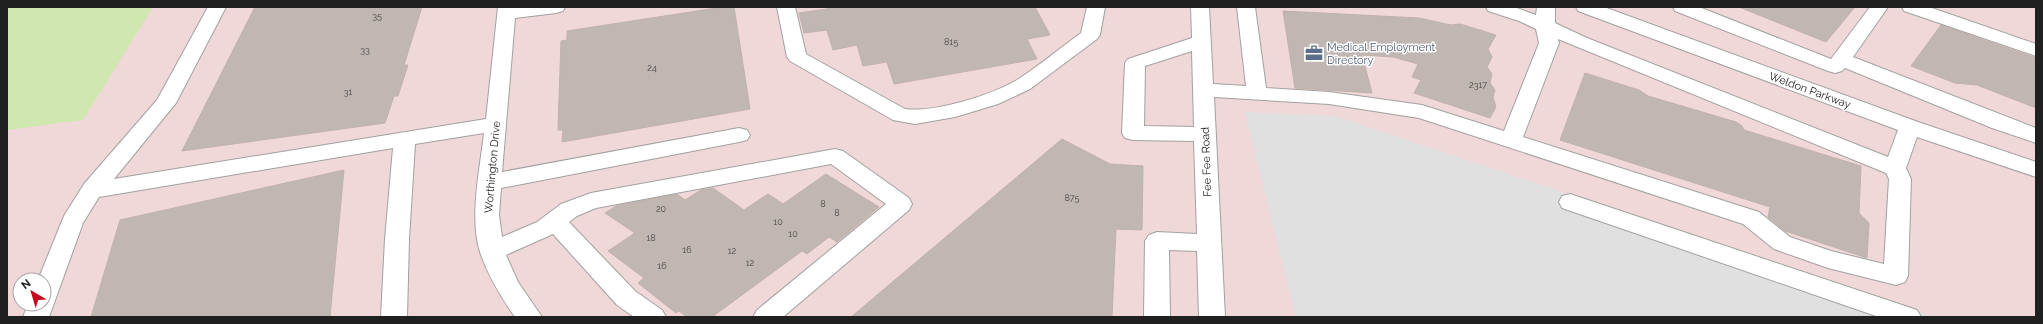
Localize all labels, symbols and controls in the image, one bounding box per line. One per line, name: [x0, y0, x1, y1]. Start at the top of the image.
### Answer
house number: 35: [372, 11, 382, 21]
house number: 815: [944, 37, 958, 47]
place label: Medical Employment Directory: [1327, 41, 1436, 67]
office icon: Medical Employment Directory: [1304, 43, 1324, 63]
house number: 33: [360, 45, 370, 55]
house number: 24: [647, 63, 657, 73]
street label: Weldon Parkway: [1767, 70, 1852, 111]
house number: 2317: [1469, 80, 1487, 90]
house number: 31: [344, 87, 352, 97]
street label: Worthington Drive: [482, 120, 503, 214]
street label: Fee Fee Road: [1199, 127, 1214, 197]
house number: 875: [1065, 193, 1080, 203]
house number: 8: [820, 199, 826, 209]
house number: 20: [656, 204, 667, 214]
house number: 8: [834, 208, 840, 218]
house number: 10: [773, 217, 783, 227]
house number: 10: [788, 229, 798, 239]
house number: 18: [646, 233, 656, 243]
house number: 16: [682, 245, 692, 255]
house number: 12: [728, 246, 737, 256]
house number: 12: [746, 258, 755, 268]
house number: 16: [657, 261, 667, 271]
north arrow: [12, 272, 52, 312]
text: N: [19, 277, 33, 292]

